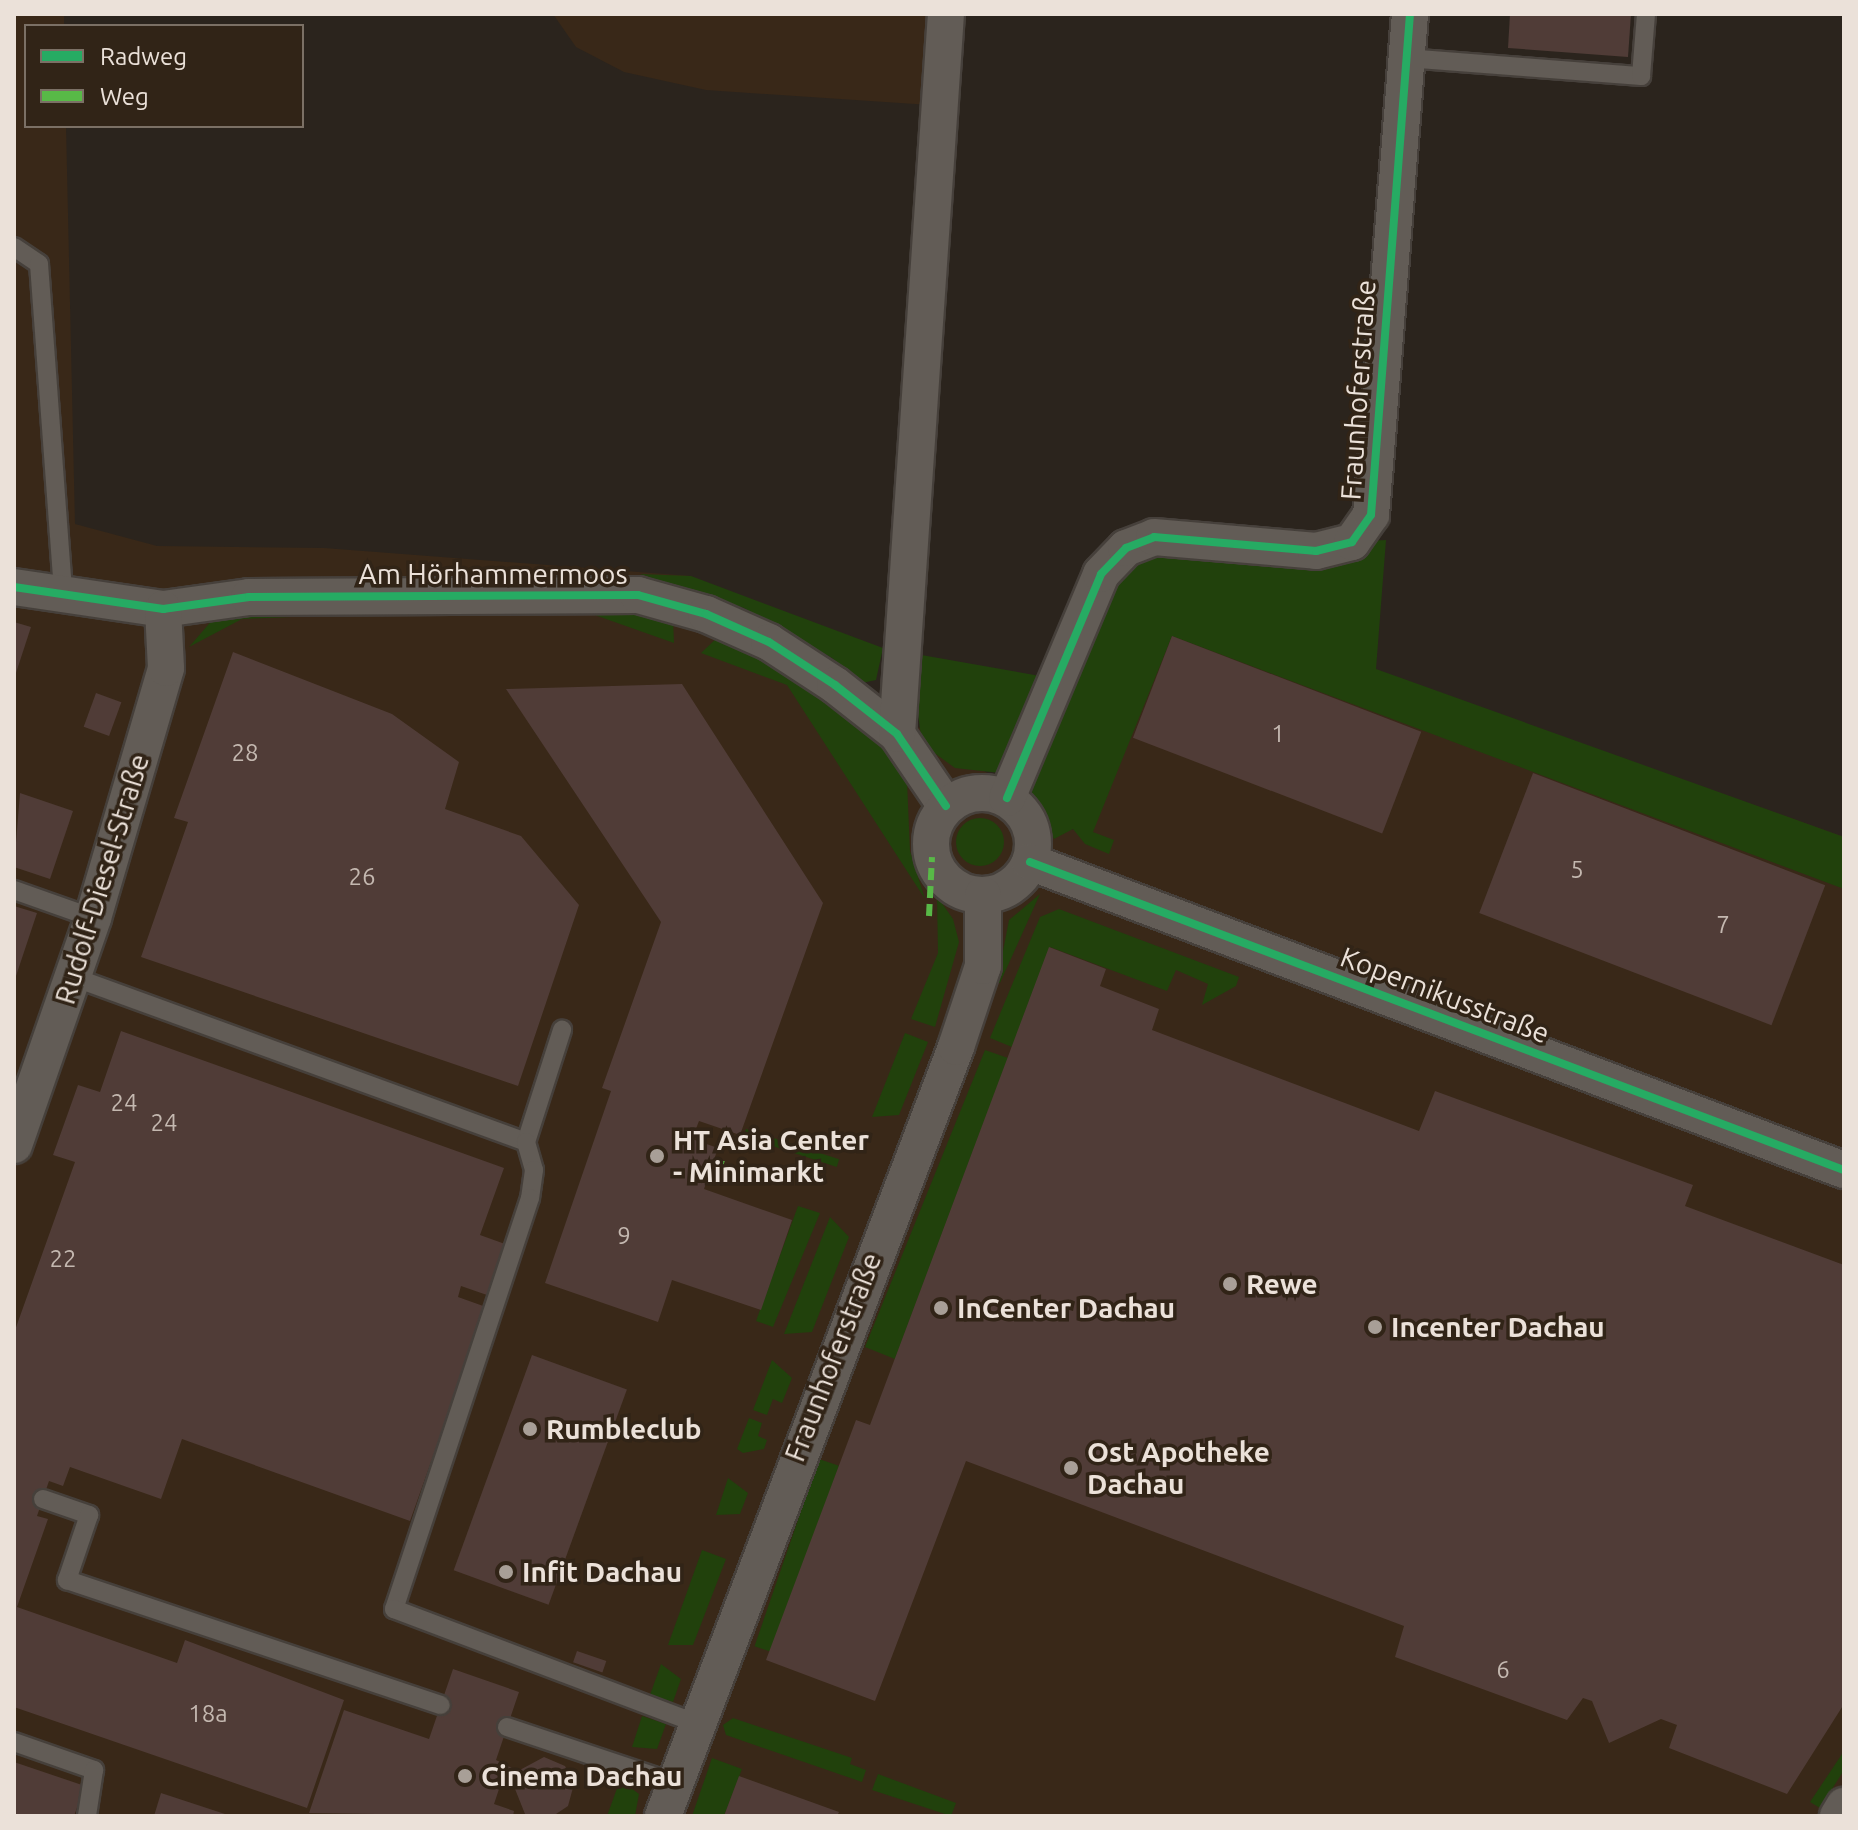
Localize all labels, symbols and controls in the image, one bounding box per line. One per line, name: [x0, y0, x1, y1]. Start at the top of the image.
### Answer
legend: [24, 24, 304, 128]
text: Radweg: [100, 43, 187, 70]
text: Weg: [100, 83, 149, 110]
street label: Fraunhoferstraße: [1334, 279, 1382, 501]
street label: Am Hörhammermoos: [358, 557, 628, 591]
house number: 1: [1271, 720, 1285, 748]
house number: 28: [231, 739, 259, 767]
street label: Rudolf-Diesel-Straße: [48, 750, 156, 1008]
house number: 5: [1570, 856, 1584, 884]
house number: 26: [348, 863, 376, 891]
house number: 7: [1716, 911, 1730, 939]
street label: Kopernikusstraße: [1336, 940, 1554, 1050]
house number: 24: [110, 1089, 138, 1117]
house number: 24: [150, 1109, 178, 1137]
place label: HT Asia Center - Minimarkt: [673, 1123, 869, 1189]
marker: HT Asia Center - Minimarkt: [648, 1147, 666, 1165]
house number: 9: [617, 1222, 631, 1250]
house number: 22: [49, 1245, 77, 1273]
street label: Fraunhoferstraße: [778, 1248, 888, 1466]
place label: Rewe: [1246, 1267, 1318, 1301]
marker: Rewe: [1221, 1275, 1239, 1293]
place label: InCenter Dachau: [957, 1291, 1175, 1325]
marker: InCenter Dachau: [932, 1299, 950, 1317]
place label: Incenter Dachau: [1391, 1310, 1605, 1344]
marker: Incenter Dachau: [1366, 1318, 1384, 1336]
place label: Rumbleclub: [546, 1412, 701, 1446]
marker: Rumbleclub: [521, 1420, 539, 1438]
place label: Ost Apotheke Dachau: [1087, 1435, 1270, 1501]
marker: Ost Apotheke Dachau: [1062, 1459, 1080, 1477]
place label: Infit Dachau: [522, 1555, 682, 1589]
marker: Infit Dachau: [497, 1563, 515, 1581]
house number: 6: [1496, 1656, 1510, 1684]
house number: 18a: [188, 1700, 228, 1728]
place label: Cinema Dachau: [481, 1759, 682, 1793]
marker: Cinema Dachau: [456, 1767, 474, 1785]

